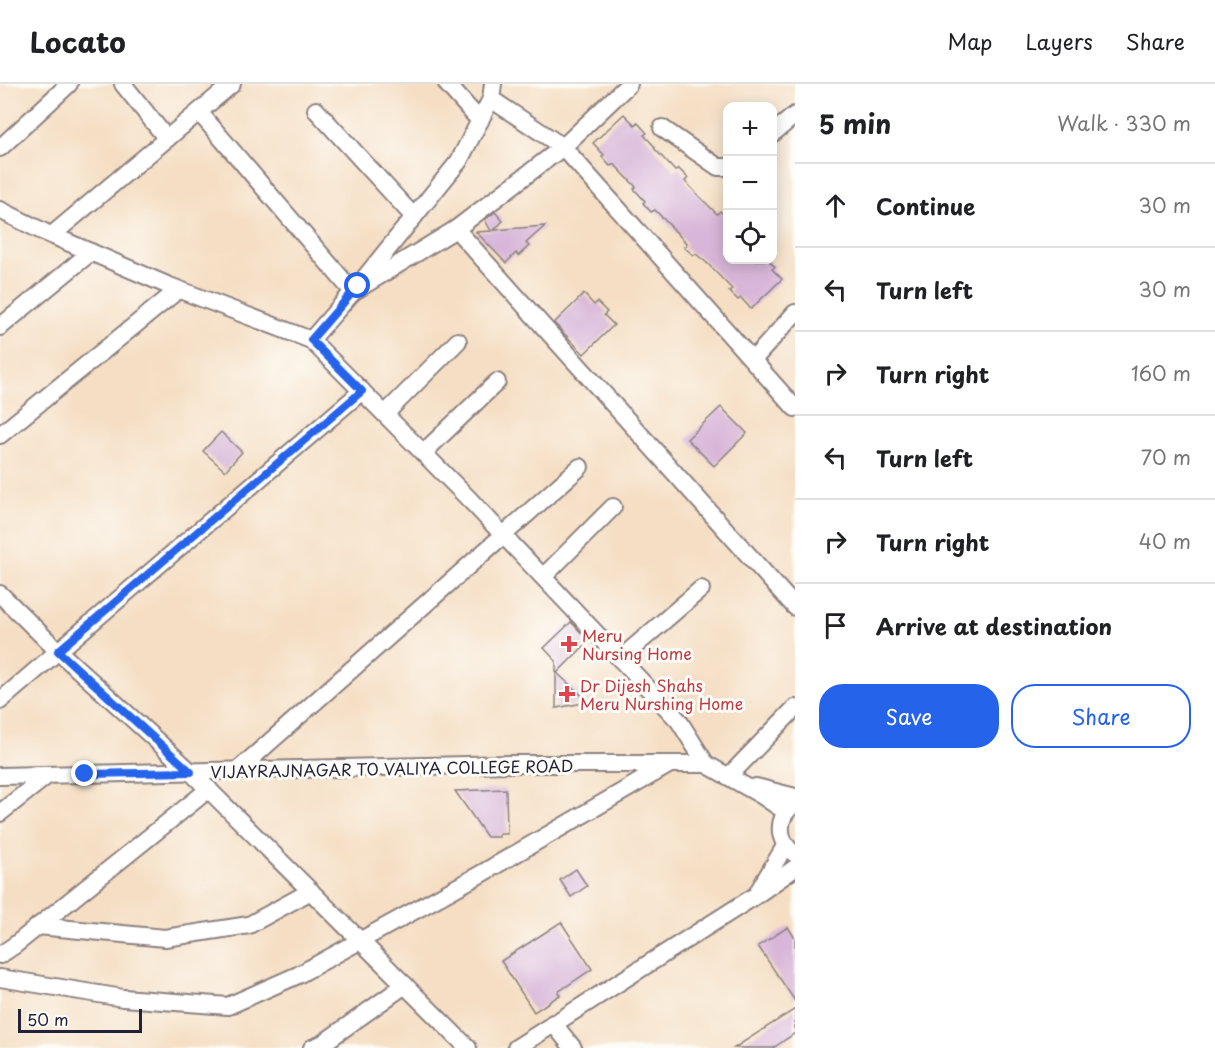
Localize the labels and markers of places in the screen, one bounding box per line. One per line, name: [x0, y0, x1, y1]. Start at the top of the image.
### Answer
place label: Meru Nursing Home: [582, 623, 692, 665]
marker: Meru Nursing Home: [560, 635, 578, 653]
place label: Dr Dijesh Shahs Meru Nurshing Home: [580, 673, 743, 715]
marker: Dr Dijesh Shahs Meru Nurshing Home: [558, 685, 576, 703]

